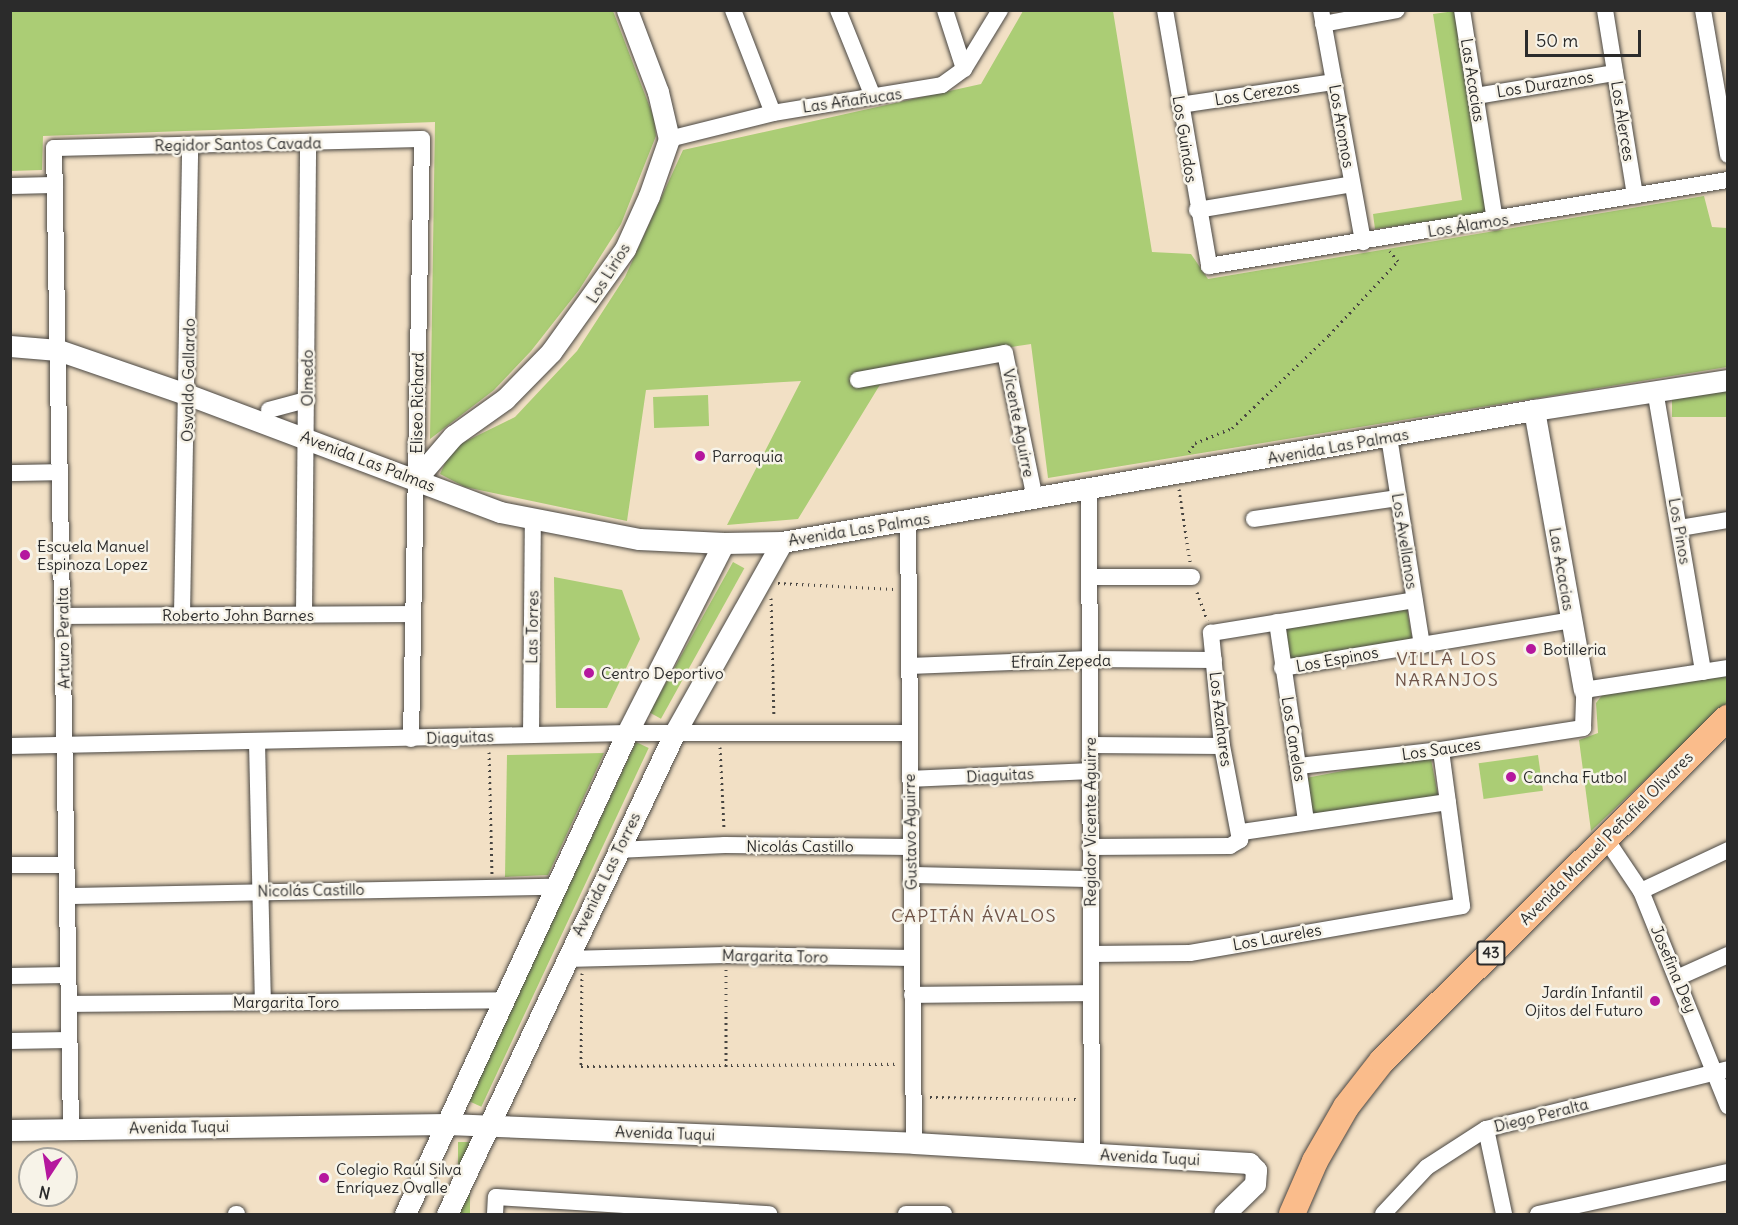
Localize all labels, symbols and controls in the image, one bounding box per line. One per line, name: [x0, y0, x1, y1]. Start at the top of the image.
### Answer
scale bar: [1528, 18, 1644, 56]
text: 50 m: [1536, 29, 1578, 52]
street label: Las Acacias: [1457, 37, 1489, 123]
street label: Los Duraznos: [1495, 67, 1595, 101]
street label: Los Cerezos: [1213, 77, 1301, 109]
street label: Los Alerces: [1607, 79, 1639, 163]
street label: Los Aromos: [1325, 83, 1359, 169]
street label: Las Añañucas: [801, 84, 903, 116]
street label: Los Guindos: [1169, 94, 1201, 184]
street label: Regidor Santos Cavada: [154, 133, 322, 155]
street label: Los Álamos: [1426, 209, 1510, 241]
street label: Los Lirios: [582, 239, 634, 307]
street label: Osvaldo Gallardo: [177, 318, 199, 442]
street label: Olmedo: [297, 349, 317, 407]
street label: Eliseo Richard: [407, 352, 427, 454]
street label: Vicente Aguirre: [999, 367, 1039, 479]
street label: Avenida Las Palmas: [1266, 424, 1410, 468]
street label: Avenida Las Palmas: [298, 426, 438, 496]
place label: Parroquia: [712, 446, 783, 466]
marker: Parroquia: [693, 449, 707, 463]
street label: Los Avellanos: [1388, 492, 1422, 590]
street label: Los Pinos: [1665, 496, 1695, 566]
street label: Avenida Las Palmas: [787, 508, 931, 550]
street label: Las Acacias: [1545, 526, 1579, 612]
place label: Escuela Manuel Espinoza Lopez: [37, 536, 149, 574]
marker: Escuela Manuel Espinoza Lopez: [18, 548, 32, 562]
street label: Arturo Peralta: [53, 587, 73, 689]
street label: Las Torres: [522, 590, 542, 664]
street label: Roberto John Barnes: [162, 605, 314, 625]
place label: Botilleria: [1543, 639, 1606, 659]
street label: Los Espinos: [1294, 642, 1380, 676]
marker: Botilleria: [1524, 642, 1538, 656]
district label: VILLA LOS NARANJOS: [1395, 649, 1499, 692]
street label: Efraín Zepeda: [1011, 651, 1111, 671]
place label: Centro Deportivo: [601, 663, 724, 683]
marker: Centro Deportivo: [582, 666, 596, 680]
street label: Los Azahares: [1206, 670, 1236, 768]
street label: Los Canelos: [1278, 695, 1310, 783]
street label: Diaguitas: [426, 726, 494, 748]
street label: Los Sauces: [1400, 734, 1482, 764]
street label: Regidor Vicente Aguirre: [1080, 737, 1100, 907]
street label: Avenida Manuel Peñafiel Olivares: [1515, 747, 1697, 929]
street label: Diaguitas: [966, 764, 1034, 786]
place label: Cancha Futbol: [1523, 767, 1627, 787]
marker: Cancha Futbol: [1504, 770, 1518, 784]
street label: Gustavo Aguirre: [899, 774, 921, 890]
street label: Avenida Las Torres: [568, 809, 644, 939]
street label: Nicolás Castillo: [746, 836, 854, 856]
street label: Nicolás Castillo: [257, 879, 365, 901]
district label: CAPITÁN ÁVALOS: [891, 905, 1057, 927]
street label: Los Laureles: [1231, 920, 1323, 954]
street label: Josefina Dey: [1647, 922, 1701, 1016]
road number: 43: [1476, 941, 1506, 965]
street label: Margarita Toro: [722, 945, 828, 967]
place label: Jardín Infantil Ojitos del Futuro: [1525, 982, 1643, 1020]
street label: Margarita Toro: [233, 992, 339, 1012]
marker: Jardín Infantil Ojitos del Futuro: [1648, 994, 1662, 1008]
street label: Diego Peralta: [1492, 1094, 1590, 1136]
street label: Avenida Tuqui: [129, 1117, 229, 1137]
street label: Avenida Tuqui: [615, 1122, 715, 1144]
street label: Avenida Tuqui: [1100, 1145, 1200, 1169]
north arrow: [18, 1147, 78, 1207]
place label: Colegio Raúl Silva Enríquez Ovalle: [336, 1159, 462, 1197]
marker: Colegio Raúl Silva Enríquez Ovalle: [317, 1171, 331, 1185]
text: N: [37, 1182, 52, 1204]

